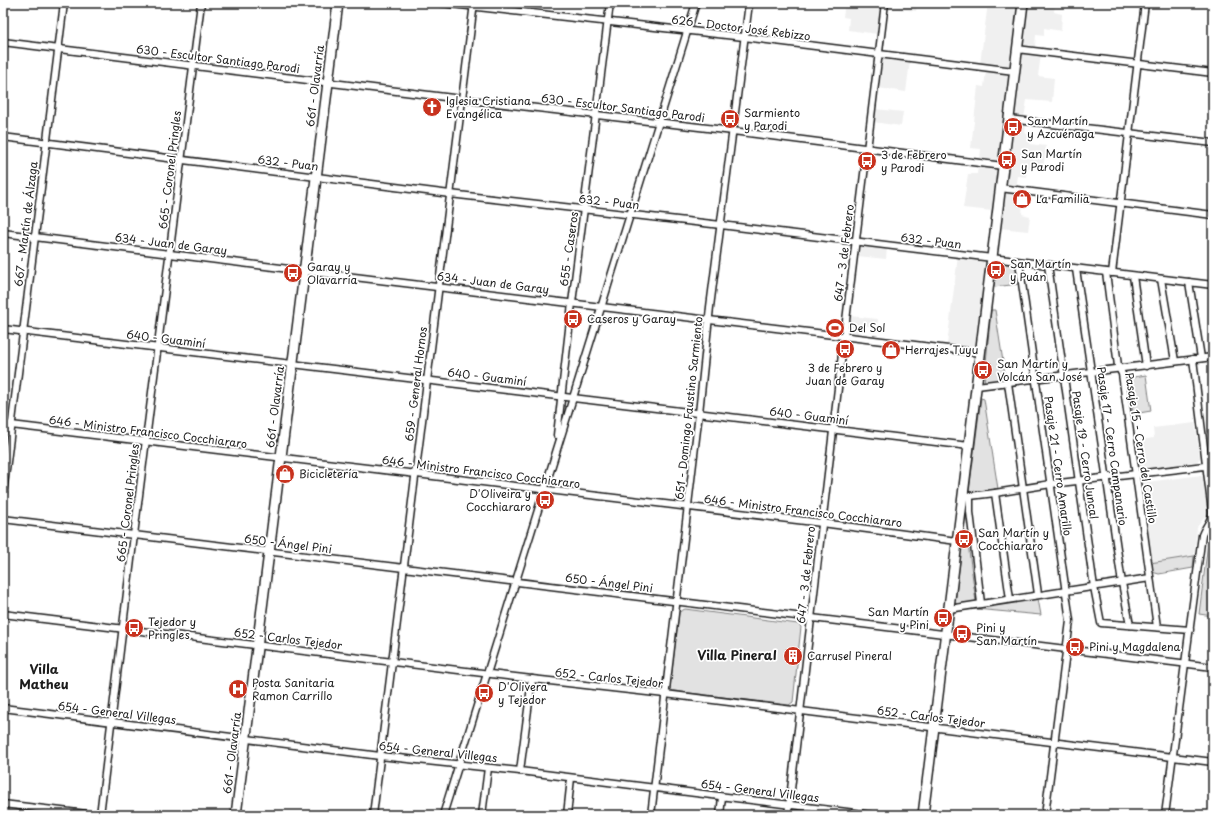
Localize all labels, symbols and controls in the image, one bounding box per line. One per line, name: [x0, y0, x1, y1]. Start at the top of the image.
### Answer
street label: 626 - Doctor José Rebizzo: [671, 11, 811, 44]
street label: 630 - Escultor Santiago Parodi: [135, 40, 301, 77]
street label: 661 - Olavarría: [301, 44, 328, 128]
street label: 630 - Escultor Santiago Parodi: [540, 89, 706, 126]
place label: Iglesia Cristiana Evangélica: [446, 92, 531, 122]
church icon: Iglesia Cristiana Evangélica: [421, 96, 443, 118]
place label: Sarmiento y Parodi: [744, 104, 800, 134]
bus stop icon: Sarmiento y Parodi: [719, 108, 741, 130]
street label: 665 - Coronel Pringles: [154, 110, 185, 230]
place label: San Martín y Azcuénaga: [1027, 112, 1095, 142]
bus stop icon: San Martín y Azcuénaga: [1002, 116, 1024, 138]
place label: San Martín y Parodi: [1021, 145, 1082, 175]
place label: 3 de Febrero y Parodi: [881, 146, 946, 176]
bus stop icon: San Martín y Parodi: [996, 149, 1018, 171]
street label: 632 - Puan: [257, 150, 319, 175]
bus stop icon: 3 de Febrero y Parodi: [856, 150, 878, 172]
street label: 667 - Martín de Álzaga: [9, 160, 42, 288]
shop icon: La Familia: [1011, 188, 1033, 210]
street label: 632 - Puan: [578, 190, 640, 213]
place label: La Familia: [1036, 190, 1090, 207]
street label: 647 - 3 de Febrero: [829, 203, 858, 303]
street label: 655 - Caseros: [555, 211, 582, 287]
street label: 634 - Juan de Garay: [114, 228, 228, 259]
street label: 632 - Puan: [900, 228, 962, 253]
place label: San Martín y Puán: [1010, 255, 1071, 285]
place label: Garay y Olavarría: [307, 258, 357, 288]
bus stop icon: San Martín y Puán: [985, 259, 1007, 281]
bus stop icon: Garay y Olavarría: [282, 262, 304, 284]
street label: 634 - Juan de Garay: [436, 267, 550, 298]
bus stop icon: Caseros y Garay: [562, 308, 584, 330]
place label: Caseros y Garay: [587, 310, 676, 327]
street label: 651 - Domingo Faustino Sarmiento: [670, 315, 707, 500]
sports icon: Del Sol: [824, 317, 846, 339]
place label: Del Sol: [849, 319, 886, 336]
street label: 640 - Guaminí: [126, 325, 207, 352]
street label: 659 - General Hornos: [400, 326, 431, 442]
bus stop icon: 3 de Febrero y Juan de Garay: [834, 338, 856, 360]
shop icon: Herrajes Tuyu: [880, 339, 902, 361]
place label: Herrajes Tuyu: [905, 341, 978, 358]
place label: San Martín y Volcán San José: [997, 355, 1083, 385]
place label: 3 de Febrero y Juan de Garay: [805, 359, 885, 389]
bus stop icon: San Martín y Volcán San José: [972, 359, 994, 381]
street label: 640 - Guaminí: [447, 363, 528, 390]
street label: 661 - Olavarría: [261, 365, 288, 449]
street label: Pasaje 17 - Cerro Campanario: [1093, 365, 1132, 527]
street label: Pasaje 15 - Cerro del Castillo: [1121, 371, 1162, 525]
street label: Pasaje 19 - Cerro Juncal: [1068, 390, 1103, 520]
street label: Pasaje 21 - Cerro Amarillo: [1040, 395, 1077, 537]
street label: 640 - Guaminí: [769, 402, 850, 429]
street label: 646 - Ministro Francisco Cocchiararo: [48, 411, 248, 452]
street label: 665 - Coronel Pringles: [112, 443, 143, 563]
street label: 646 - Ministro Francisco Cocchiararo: [381, 451, 581, 492]
shop icon: Bicicletería: [274, 463, 296, 485]
place label: Bicicletería: [299, 465, 358, 482]
place label: D'Oliveira y Cocchiararo: [466, 485, 531, 515]
bus stop icon: D'Oliveira y Cocchiararo: [534, 489, 556, 511]
street label: 646 - Ministro Francisco Cocchiararo: [703, 490, 903, 531]
place label: San Martín y Cocchiararo: [978, 524, 1049, 554]
street label: 647 - 3 de Febrero: [792, 525, 819, 624]
bus stop icon: San Martín y Cocchiararo: [953, 528, 975, 550]
street label: 650 - Ángel Pini: [243, 530, 333, 557]
street label: 650 - Ángel Pini: [564, 569, 654, 596]
place label: San Martín y Pini: [868, 603, 929, 633]
bus stop icon: San Martín y Pini: [932, 607, 954, 629]
place label: Tejedor y Pringles: [148, 613, 196, 643]
bus stop icon: Tejedor y Pringles: [123, 617, 145, 639]
place label: Pini y San Martín: [976, 619, 1037, 649]
street label: 652 - Carlos Tejedor: [233, 623, 343, 654]
bus stop icon: Pini y San Martín: [951, 623, 973, 645]
bus stop icon: Pini y Magdalena: [1064, 636, 1086, 658]
place label: Pini y Magdalena: [1089, 638, 1181, 655]
district label: Villa Pineral: [697, 645, 777, 664]
building icon: Carrusel Pineral: [782, 645, 804, 667]
place label: Carrusel Pineral: [807, 647, 892, 664]
district label: Villa Matheu: [19, 659, 69, 693]
street label: 652 - Carlos Tejedor: [554, 663, 664, 692]
place label: Posta Sanitaria Ramon Carrillo: [252, 674, 334, 704]
hospital icon: Posta Sanitaria Ramon Carrillo: [227, 678, 249, 700]
place label: D'Olivera y Tejedor: [498, 678, 548, 708]
bus stop icon: D'Olivera y Tejedor: [473, 682, 495, 704]
street label: 654 - General Villegas: [57, 697, 177, 728]
street label: 652 - Carlos Tejedor: [876, 701, 986, 732]
street label: 661 - Olavarría: [218, 711, 245, 795]
street label: 654 - General Villegas: [378, 737, 498, 766]
street label: 654 - General Villegas: [700, 775, 820, 806]

